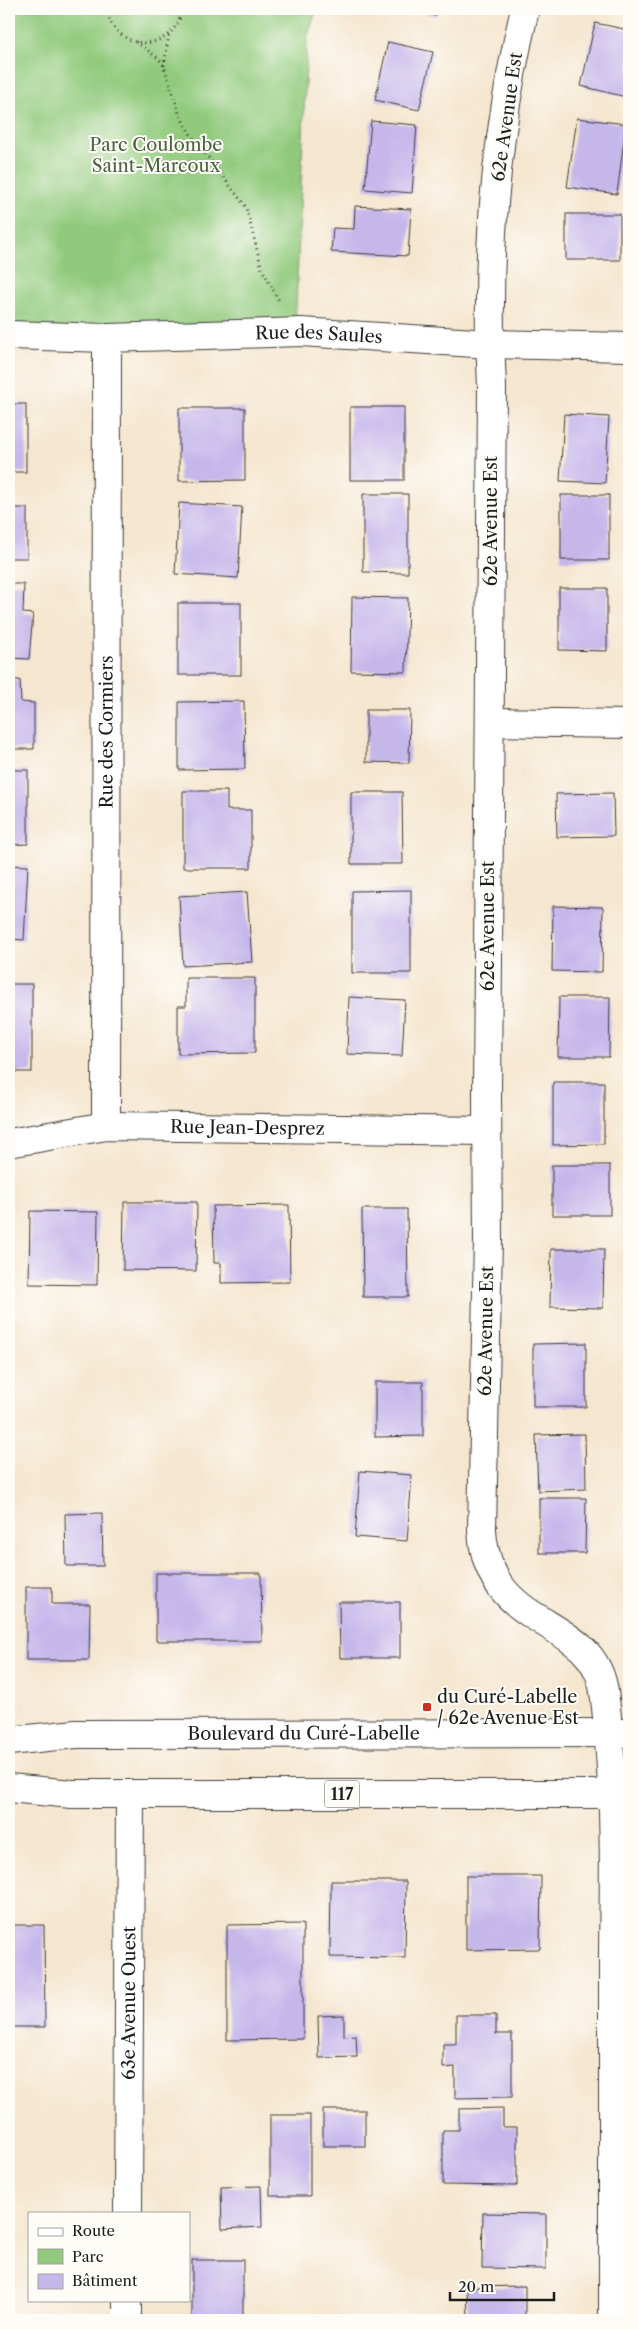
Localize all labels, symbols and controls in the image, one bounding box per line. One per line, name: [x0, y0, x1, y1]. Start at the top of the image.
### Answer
street label: 62e Avenue Est: [487, 50, 527, 183]
park label: Parc Coulombe Saint-Marcoux: [90, 134, 222, 177]
street label: Rue des Saules: [255, 321, 383, 348]
street label: 62e Avenue Est: [480, 455, 502, 586]
street label: Rue des Cormiers: [95, 655, 118, 809]
street label: 62e Avenue Est: [477, 860, 499, 991]
street label: Rue Jean-Desprez: [170, 1116, 325, 1140]
street label: 62e Avenue Est: [474, 1265, 498, 1396]
place label: du Curé-Labelle / 62e Avenue Est: [437, 1686, 579, 1729]
marker: du Curé-Labelle / 62e Avenue Est: [421, 1701, 433, 1713]
street label: Boulevard du Curé-Labelle: [188, 1722, 420, 1745]
road number: 117: [324, 1780, 360, 1808]
street label: 63e Avenue Ouest: [118, 1925, 140, 2080]
legend: [28, 2212, 190, 2302]
text: Route: [72, 2221, 115, 2240]
text: Parc: [72, 2247, 104, 2266]
scale bar: [450, 2269, 554, 2301]
text: Bâtiment: [72, 2271, 138, 2290]
text: 20 m: [458, 2277, 494, 2296]

